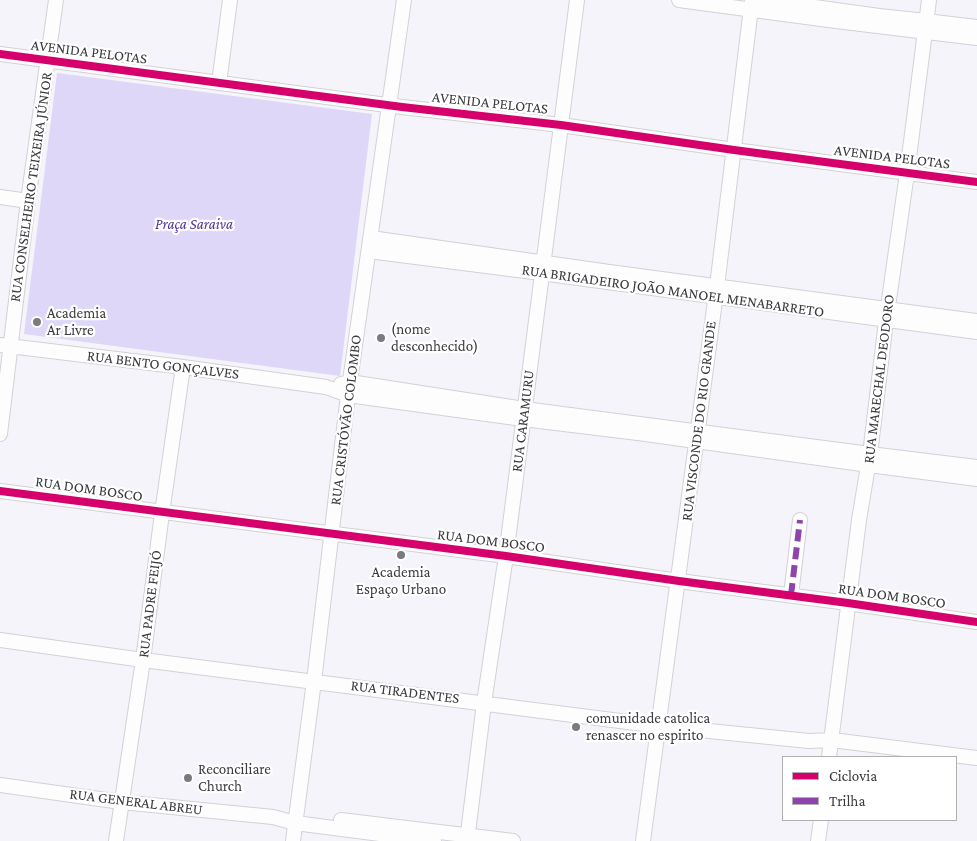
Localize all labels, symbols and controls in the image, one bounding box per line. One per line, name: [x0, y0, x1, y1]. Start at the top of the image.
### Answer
street label: AVENIDA PELOTAS: [30, 36, 148, 68]
street label: RUA CONSELHEIRO TEIXEIRA JÚNIOR: [6, 71, 56, 303]
street label: AVENIDA PELOTAS: [431, 88, 549, 118]
street label: AVENIDA PELOTAS: [833, 141, 951, 173]
park label: Praça Saraiva: [155, 215, 233, 233]
street label: RUA BRIGADEIRO JOÃO MANOEL MENABARRETO: [521, 261, 825, 321]
street label: RUA MARECHAL DEODORO: [860, 293, 898, 465]
place label: Academia Ar Livre: [47, 304, 106, 339]
marker: Academia Ar Livre: [31, 316, 43, 328]
place label: (nome desconhecido): [391, 320, 478, 355]
street label: RUA VISCONDE DO RIO GRANDE: [678, 320, 720, 522]
marker: (nome desconhecido): [375, 332, 387, 344]
street label: RUA CRISTÓVÃO COLOMBO: [327, 334, 365, 506]
street label: RUA BENTO GONÇALVES: [86, 347, 240, 383]
street label: RUA CARAMURU: [508, 369, 538, 473]
street label: RUA DOM BOSCO: [34, 473, 144, 505]
street label: RUA DOM BOSCO: [436, 525, 546, 557]
street label: RUA PADRE FEIJÓ: [134, 549, 166, 659]
marker: Academia Espaço Urbano: [395, 549, 407, 561]
place label: Academia Espaço Urbano: [356, 563, 446, 598]
street label: RUA DOM BOSCO: [837, 580, 947, 612]
street label: RUA TIRADENTES: [350, 676, 460, 708]
place label: comunidade catolica renascer no espirito: [586, 709, 710, 744]
marker: comunidade catolica renascer no espirito: [570, 721, 582, 733]
legend: [782, 756, 957, 821]
place label: Reconciliare Church: [198, 760, 271, 795]
text: Ciclovia: [829, 768, 877, 784]
marker: Reconciliare Church: [182, 772, 194, 784]
street label: RUA GENERAL ABREU: [68, 785, 204, 819]
text: Trilha: [829, 793, 865, 809]

